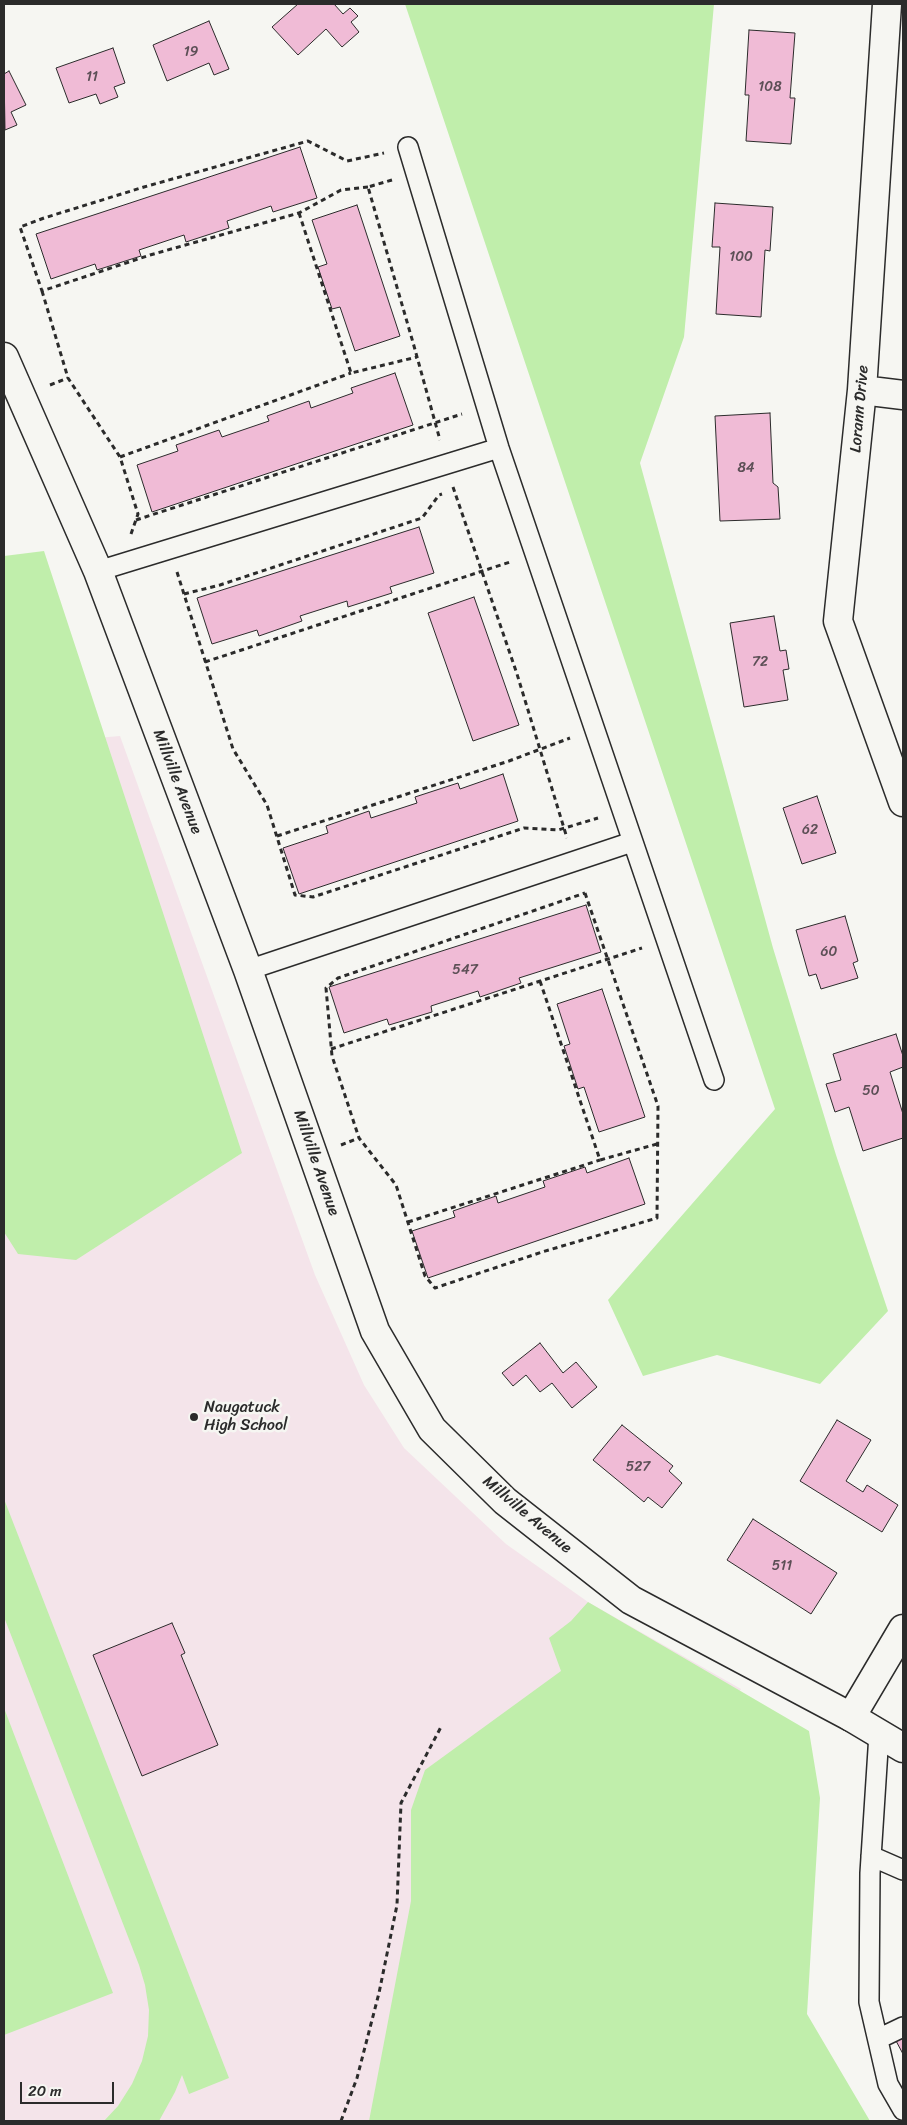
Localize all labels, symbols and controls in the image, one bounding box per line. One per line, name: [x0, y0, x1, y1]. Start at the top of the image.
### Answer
house number: 19: [184, 44, 198, 60]
house number: 11: [86, 69, 98, 85]
house number: 108: [758, 79, 782, 95]
house number: 100: [729, 249, 753, 265]
street label: Lorann Drive: [847, 364, 873, 454]
house number: 84: [737, 460, 755, 476]
house number: 72: [752, 654, 768, 670]
street label: Millville Avenue: [148, 727, 206, 837]
house number: 62: [802, 822, 818, 838]
house number: 60: [821, 944, 837, 960]
house number: 547: [452, 962, 478, 978]
house number: 50: [862, 1083, 880, 1099]
street label: Millville Avenue: [289, 1108, 343, 1218]
place label: Naugatuck High School: [204, 1398, 288, 1436]
marker: Naugatuck High School: [188, 1411, 200, 1423]
house number: 527: [626, 1459, 650, 1475]
street label: Millville Avenue: [479, 1472, 575, 1558]
house number: 511: [772, 1558, 792, 1574]
scale bar: [22, 2072, 116, 2104]
text: 20 m: [28, 2078, 62, 2104]

